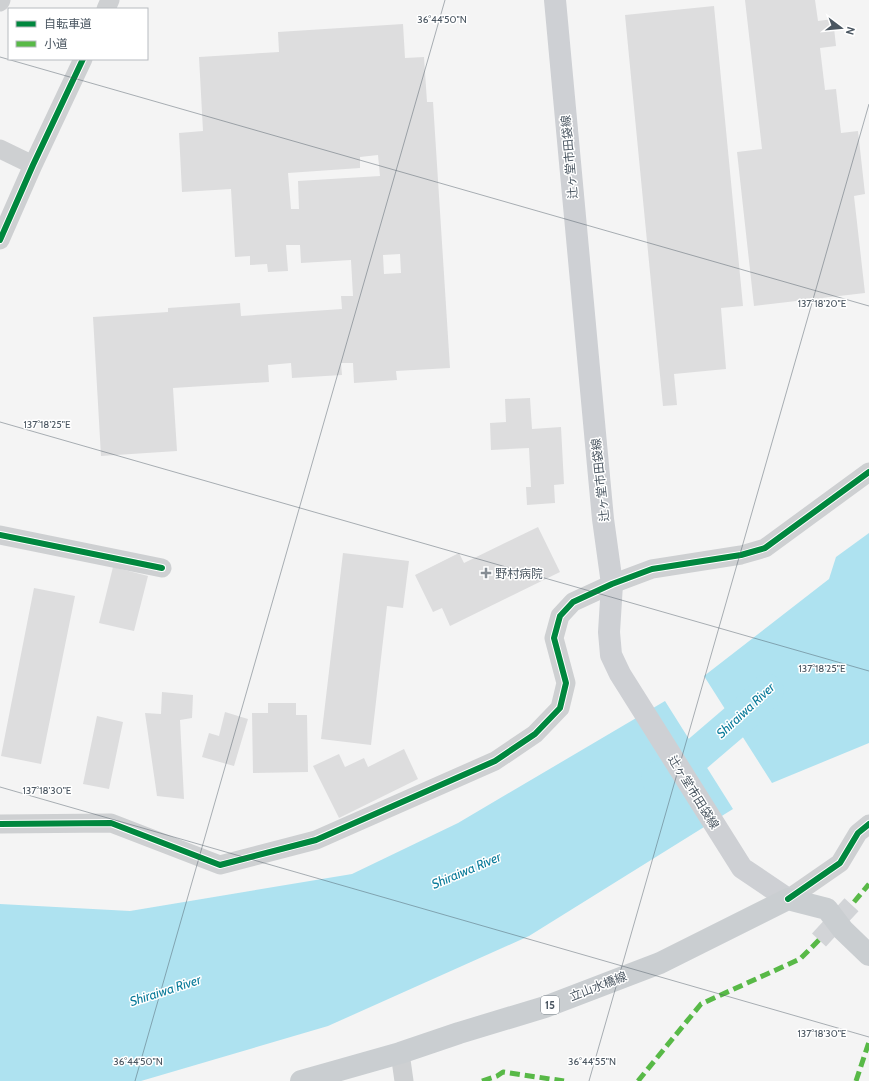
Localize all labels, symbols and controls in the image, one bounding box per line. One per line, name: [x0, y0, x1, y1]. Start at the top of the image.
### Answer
legend: [8, 8, 148, 60]
north arrow: [821, 8, 861, 48]
text: 36°44'50"N: [417, 13, 467, 26]
text: 自転車道: [44, 16, 92, 31]
text: N: [843, 25, 858, 36]
text: 小道: [44, 36, 68, 51]
street label: 辻ヶ堂市田袋線: [558, 114, 580, 200]
text: 137°18'20"E: [798, 297, 847, 310]
text: 137°18'25"E: [23, 418, 71, 431]
street label: 辻ヶ堂市田袋線: [588, 437, 612, 523]
place label: 野村病院: [495, 566, 543, 581]
marker: 野村病院: [480, 567, 492, 579]
text: 137°18'25"E: [798, 662, 846, 675]
water label: Shiraiwa River: [713, 678, 778, 741]
street label: 辻ヶ堂市田袋線: [665, 752, 723, 832]
text: 137°18'30"E: [23, 784, 72, 797]
water label: Shiraiwa River: [429, 848, 504, 892]
street label: 立山水橋線: [567, 968, 629, 1004]
water label: Shiraiwa River: [127, 971, 204, 1009]
road number: 15: [541, 996, 559, 1014]
text: 137°18'30"E: [798, 1027, 847, 1040]
text: 36°44'50"N: [113, 1055, 163, 1068]
text: 36°44'55"N: [568, 1055, 616, 1068]

